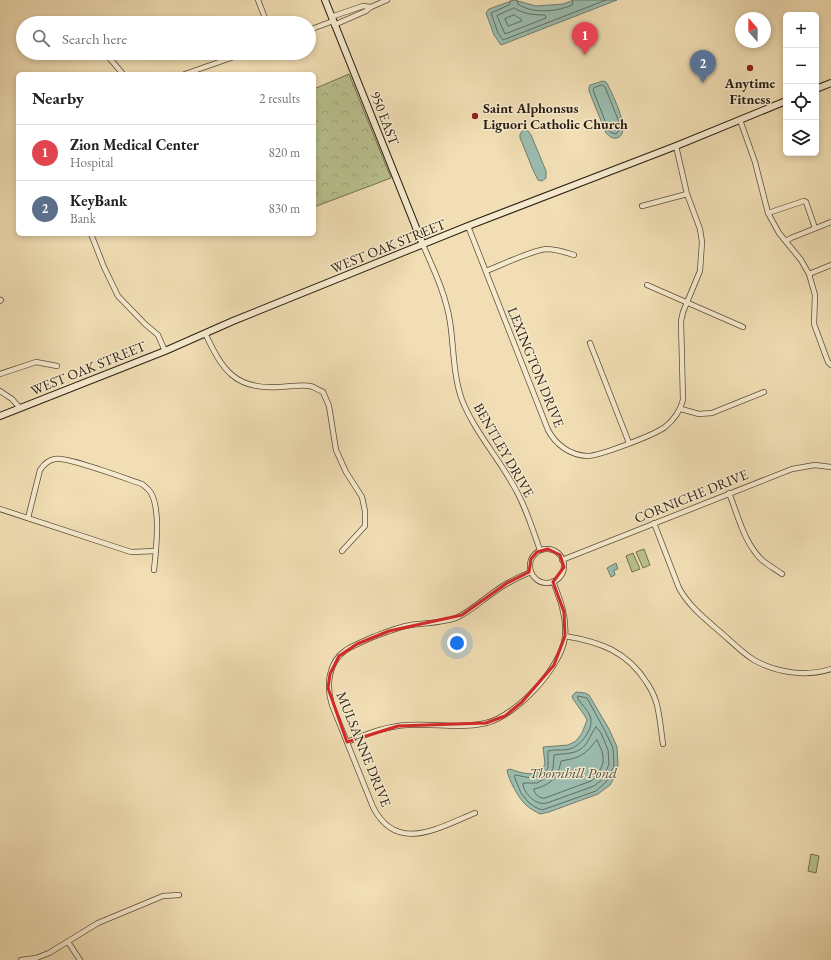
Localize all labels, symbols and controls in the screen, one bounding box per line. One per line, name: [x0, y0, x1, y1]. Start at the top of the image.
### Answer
north arrow: [735, 12, 771, 48]
map controls: [783, 12, 819, 156]
button: +: [783, 12, 819, 48]
search box: [16, 16, 316, 60]
pin: 1: [572, 22, 598, 55]
icon: search: [30, 27, 52, 49]
text: Search here: [62, 29, 127, 48]
button: −: [783, 48, 819, 84]
pin: 2: [690, 50, 716, 83]
marker: Anytime Fitness: [745, 63, 755, 73]
place label: Anytime Fitness: [724, 74, 776, 108]
button: locate: [783, 84, 819, 120]
text: Nearby: [32, 87, 84, 109]
street label: 950 EAST: [366, 88, 404, 148]
text: 2 results: [259, 90, 300, 107]
place label: Saint Alphonsus Liguori Catholic Church: [483, 99, 628, 133]
marker: Saint Alphonsus Liguori Catholic Church: [470, 111, 480, 121]
button: layers: [783, 120, 819, 156]
text: Zion Medical Center: [70, 135, 199, 154]
text: 1: [42, 144, 48, 161]
text: 820 m: [269, 144, 300, 161]
text: Hospital: [70, 154, 114, 171]
text: KeyBank: [70, 191, 127, 210]
text: 2: [42, 200, 48, 217]
text: 830 m: [269, 200, 300, 217]
text: Bank: [70, 210, 96, 227]
street label: WEST OAK STREET: [328, 214, 449, 277]
street label: LEXINGTON DRIVE: [504, 304, 568, 430]
street label: WEST OAK STREET: [28, 336, 149, 399]
street label: BENTLEY DRIVE: [470, 400, 538, 501]
street label: CORNICHE DRIVE: [632, 465, 751, 527]
your location: [447, 633, 467, 653]
street label: MULSANNE DRIVE: [333, 689, 395, 809]
water label: Thornhill Pond: [529, 763, 617, 782]

